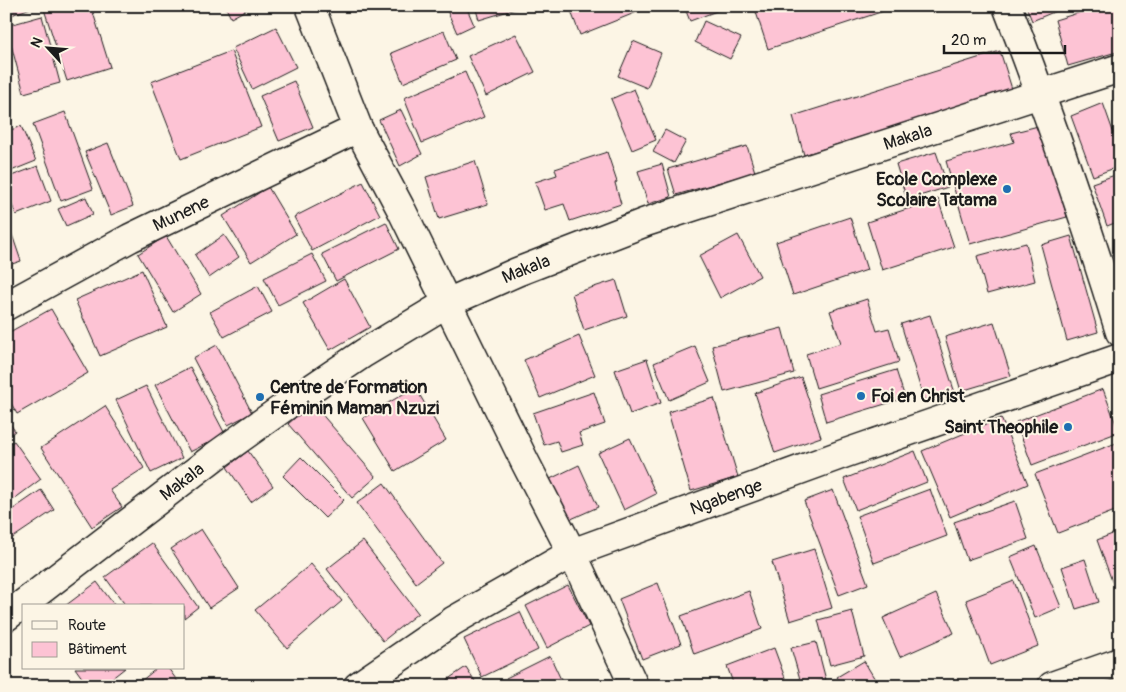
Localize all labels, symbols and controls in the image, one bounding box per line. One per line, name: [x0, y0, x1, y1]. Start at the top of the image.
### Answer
north arrow: [22, 22, 72, 72]
scale bar: [944, 22, 1065, 54]
text: 20 m: [951, 31, 986, 50]
text: N: [27, 35, 46, 51]
street label: Makala: [881, 119, 935, 156]
place label: Ecole Complexe Scolaire Tatama: [876, 168, 998, 212]
marker: Ecole Complexe Scolaire Tatama: [1001, 183, 1013, 195]
street label: Munene: [149, 190, 213, 237]
street label: Makala: [498, 249, 554, 289]
place label: Centre de Formation Féminin Maman Nzuzi: [270, 376, 439, 420]
place label: Foi en Christ: [871, 385, 966, 408]
marker: Foi en Christ: [855, 390, 867, 402]
marker: Centre de Formation Féminin Maman Nzuzi: [254, 391, 266, 403]
place label: Saint Theophile: [944, 416, 1059, 439]
marker: Saint Theophile: [1062, 421, 1074, 433]
street label: Makala: [155, 458, 209, 506]
street label: Ngabenge: [687, 474, 765, 521]
legend: [22, 604, 185, 670]
text: Route: [68, 616, 106, 635]
text: Bâtiment: [68, 640, 128, 659]

